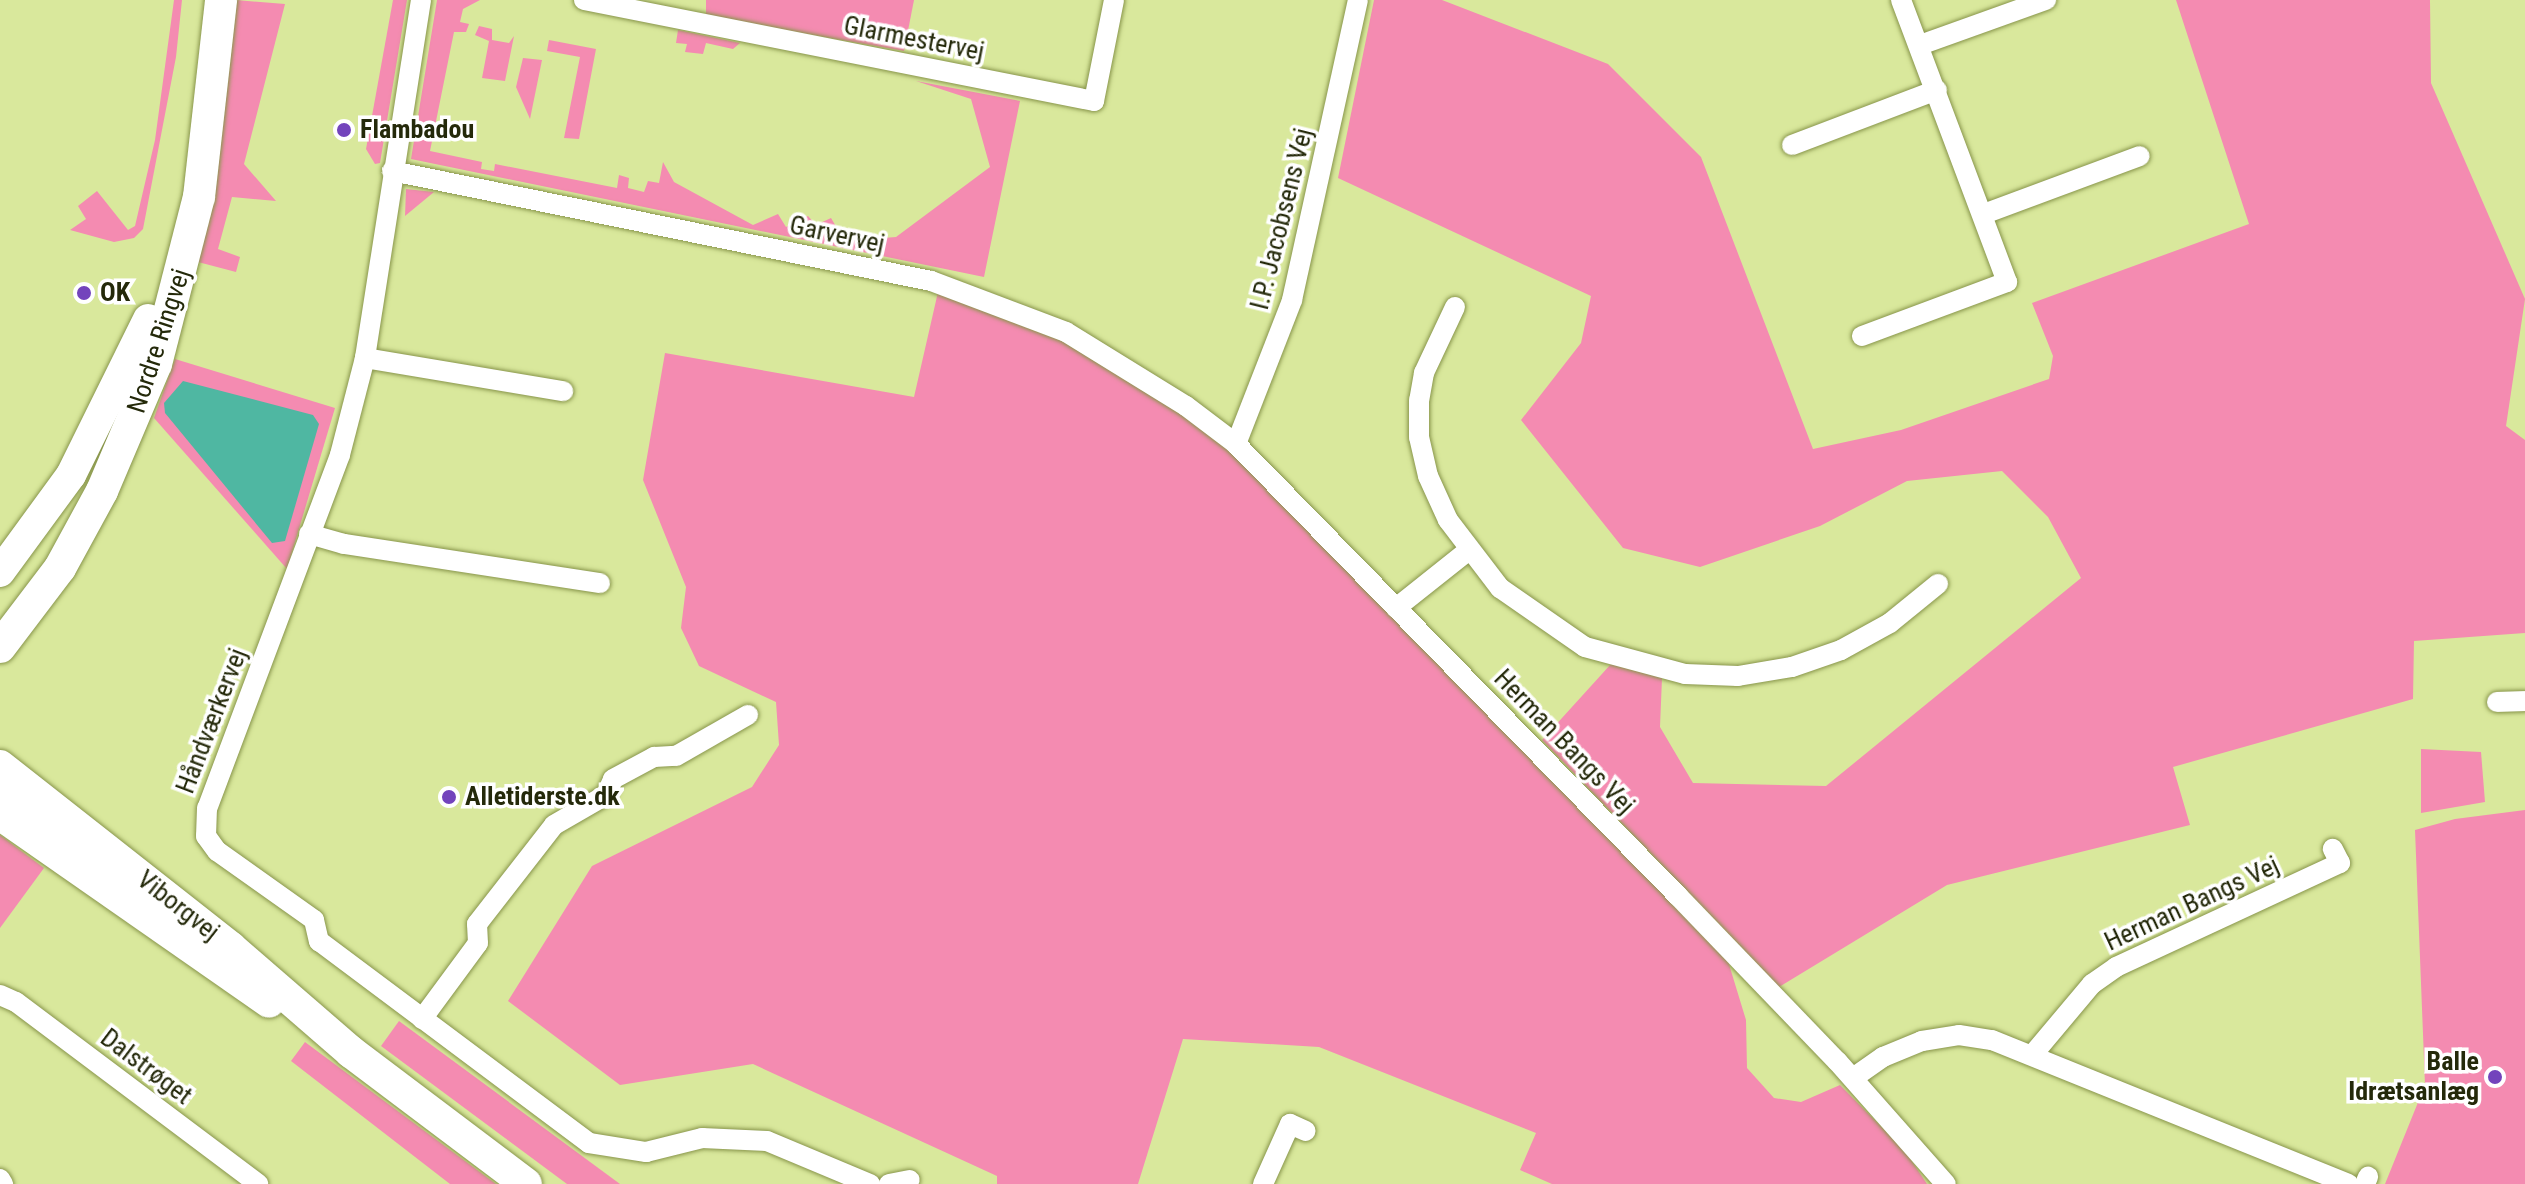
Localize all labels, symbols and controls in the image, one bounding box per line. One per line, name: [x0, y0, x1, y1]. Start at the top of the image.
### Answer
street label: Glarmestervej: [841, 10, 987, 68]
place label: Flambadou: [360, 114, 474, 146]
marker: Flambadou: [335, 121, 353, 139]
street label: I.P. Jacobsens Vej: [1244, 125, 1320, 313]
street label: Garvervej: [787, 210, 887, 260]
street label: Nordre Ringvej: [121, 265, 197, 417]
place label: OK: [100, 277, 130, 309]
marker: OK: [75, 284, 93, 302]
street label: Håndværkervej: [170, 644, 254, 798]
street label: Herman Bangs Vej: [1487, 663, 1641, 821]
place label: Alletiderste.dk: [465, 781, 620, 813]
marker: Alletiderste.dk: [440, 788, 458, 806]
street label: Herman Bangs Vej: [2100, 850, 2284, 958]
street label: Viborgvej: [131, 864, 225, 948]
street label: Dalstrøget: [94, 1023, 198, 1111]
place label: Balle Idrætsanlæg: [2348, 1046, 2479, 1108]
marker: Balle Idrætsanlæg: [2486, 1068, 2504, 1086]

